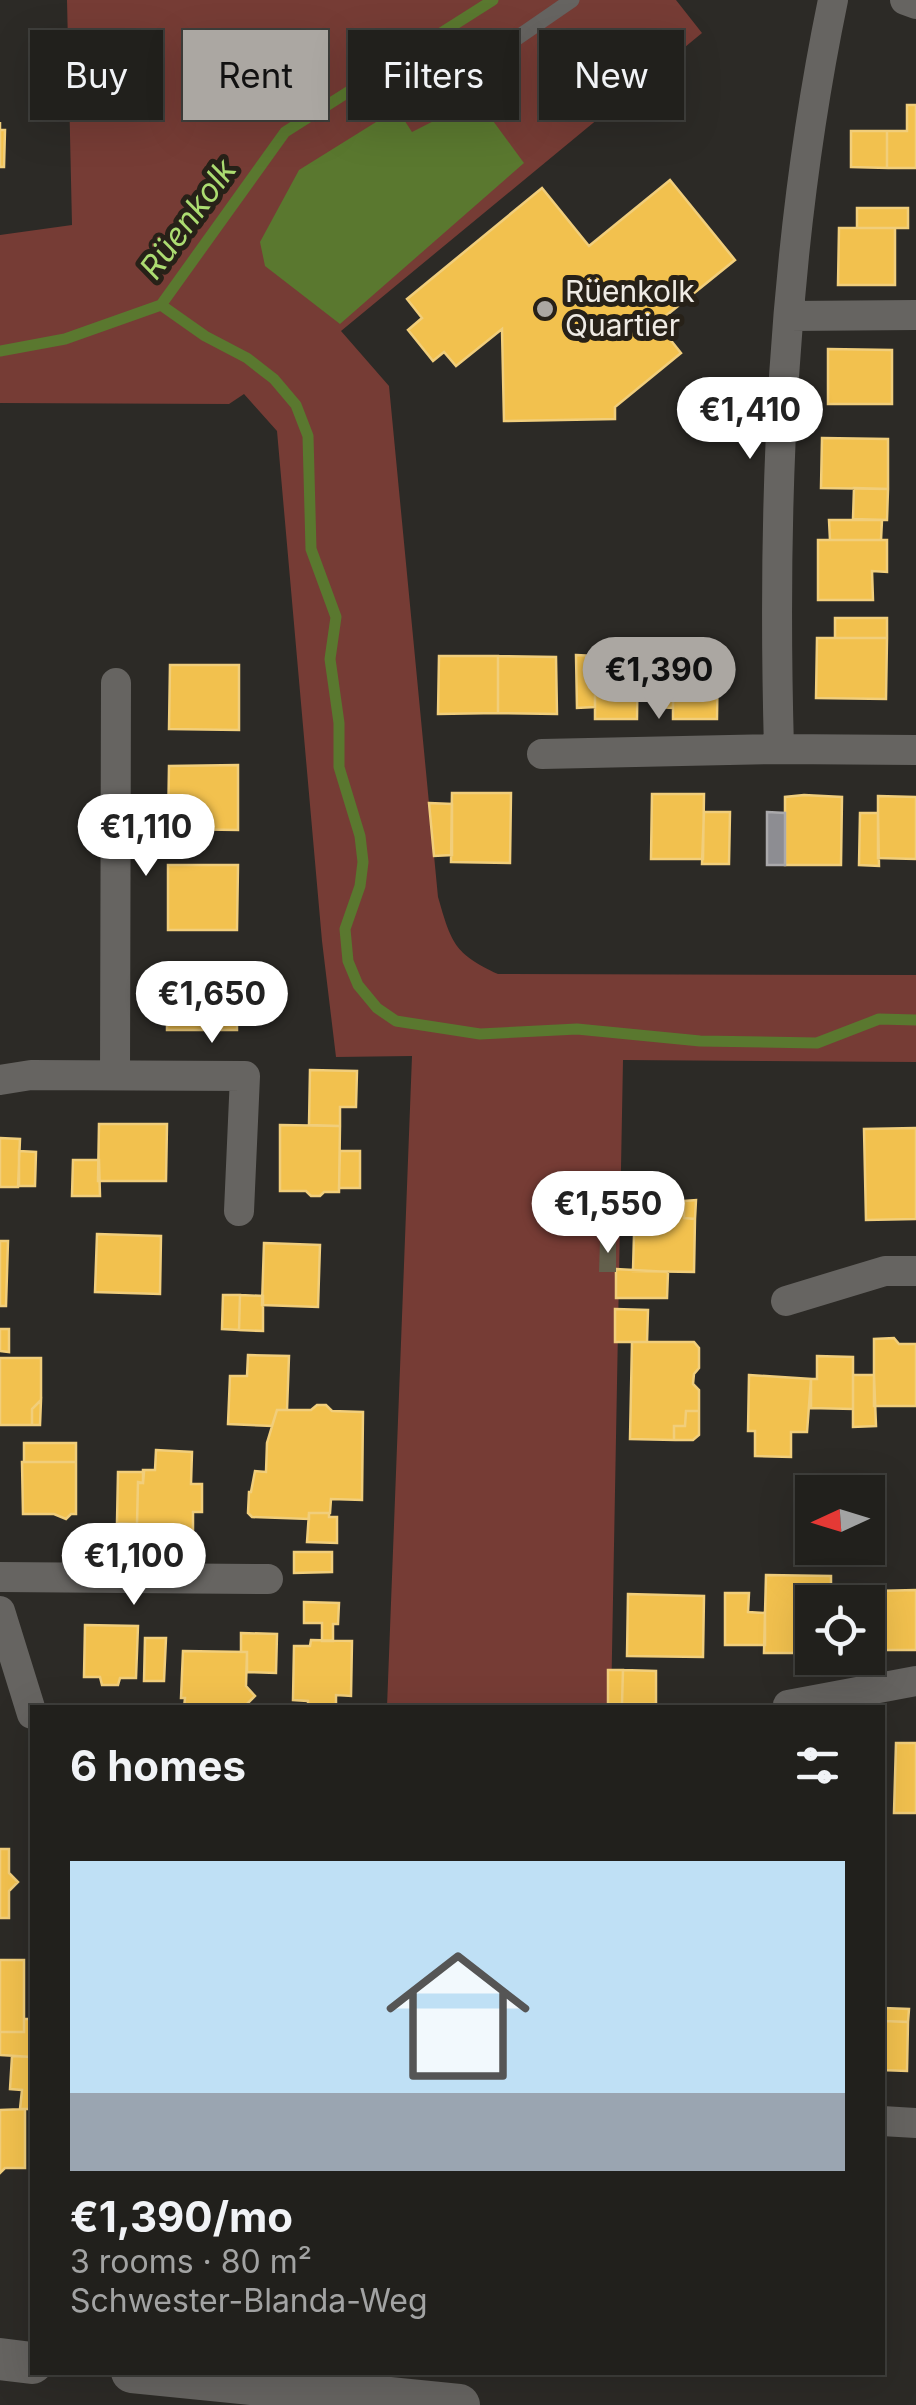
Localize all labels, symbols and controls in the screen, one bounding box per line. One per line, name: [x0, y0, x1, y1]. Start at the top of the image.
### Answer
chip: Buy: [30, 30, 163, 120]
chip: Rent: [183, 30, 328, 120]
chip: Filters: [348, 30, 519, 120]
chip: New: [539, 30, 684, 120]
water label: Rüenkolk: [131, 150, 245, 286]
place label: Rüenkolk Quartier: [565, 273, 695, 343]
marker: Rüenkolk Quartier: [534, 298, 556, 320]
pin: €1,410: [669, 377, 831, 462]
text: €1,410: [699, 390, 801, 429]
pin: €1,390: [578, 637, 740, 722]
text: €1,390: [605, 650, 713, 689]
pin: €1,110: [65, 794, 227, 879]
text: €1,110: [100, 807, 192, 846]
pin: €1,650: [131, 961, 293, 1046]
text: €1,650: [158, 974, 266, 1013]
pin: €1,550: [527, 1171, 689, 1256]
text: €1,550: [554, 1184, 662, 1223]
north arrow: [795, 1475, 885, 1565]
map controls: [795, 1475, 885, 1675]
pin: €1,100: [53, 1523, 215, 1608]
text: €1,100: [84, 1536, 184, 1575]
button: locate: [795, 1585, 885, 1675]
icon: filters: [790, 1738, 845, 1793]
text: 6 homes: [70, 1740, 246, 1791]
icon: home: [368, 1926, 548, 2106]
text: €1,390/mo: [70, 2191, 293, 2242]
text: 3 rooms · 80 m²: [70, 2242, 312, 2281]
text: Schwester-Blanda-Weg: [70, 2281, 428, 2320]

